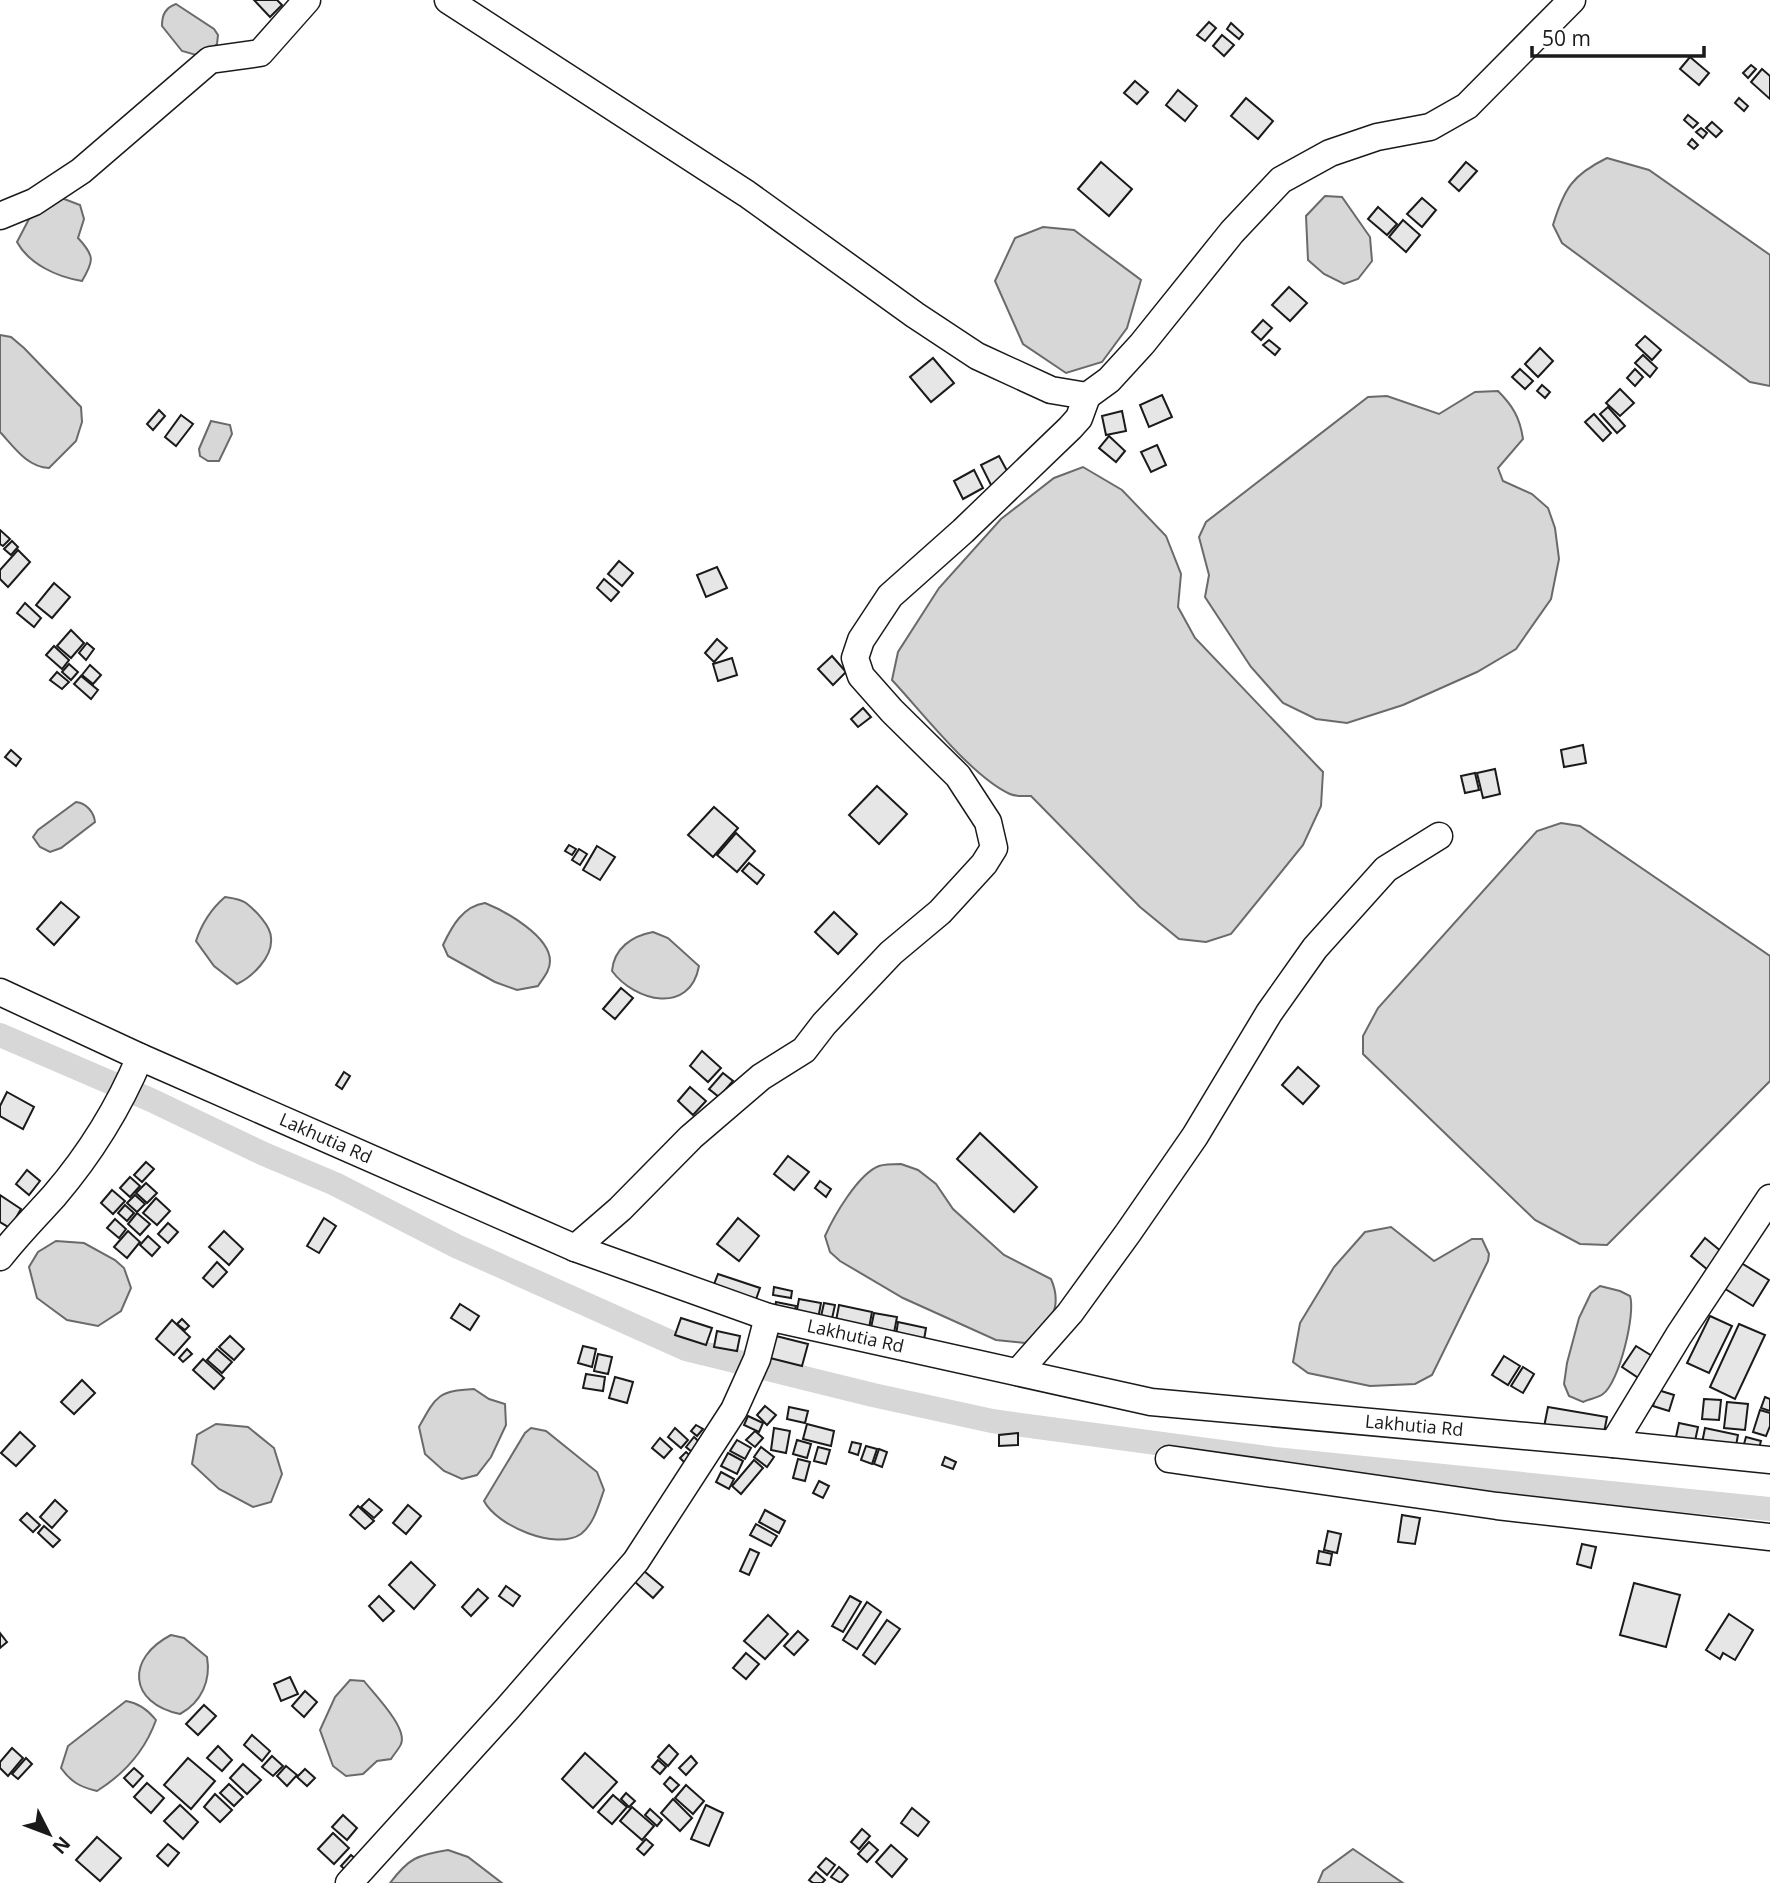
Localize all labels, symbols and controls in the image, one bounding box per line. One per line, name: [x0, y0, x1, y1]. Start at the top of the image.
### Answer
scale bar: [1532, 14, 1704, 58]
text: 50 m: [1542, 24, 1591, 52]
street label: Lakhutia Rd: [276, 1107, 376, 1168]
street label: Lakhutia Rd: [805, 1313, 907, 1358]
street label: Lakhutia Rd: [1364, 1409, 1465, 1441]
north arrow: [14, 1799, 84, 1869]
text: N: [47, 1831, 76, 1860]

